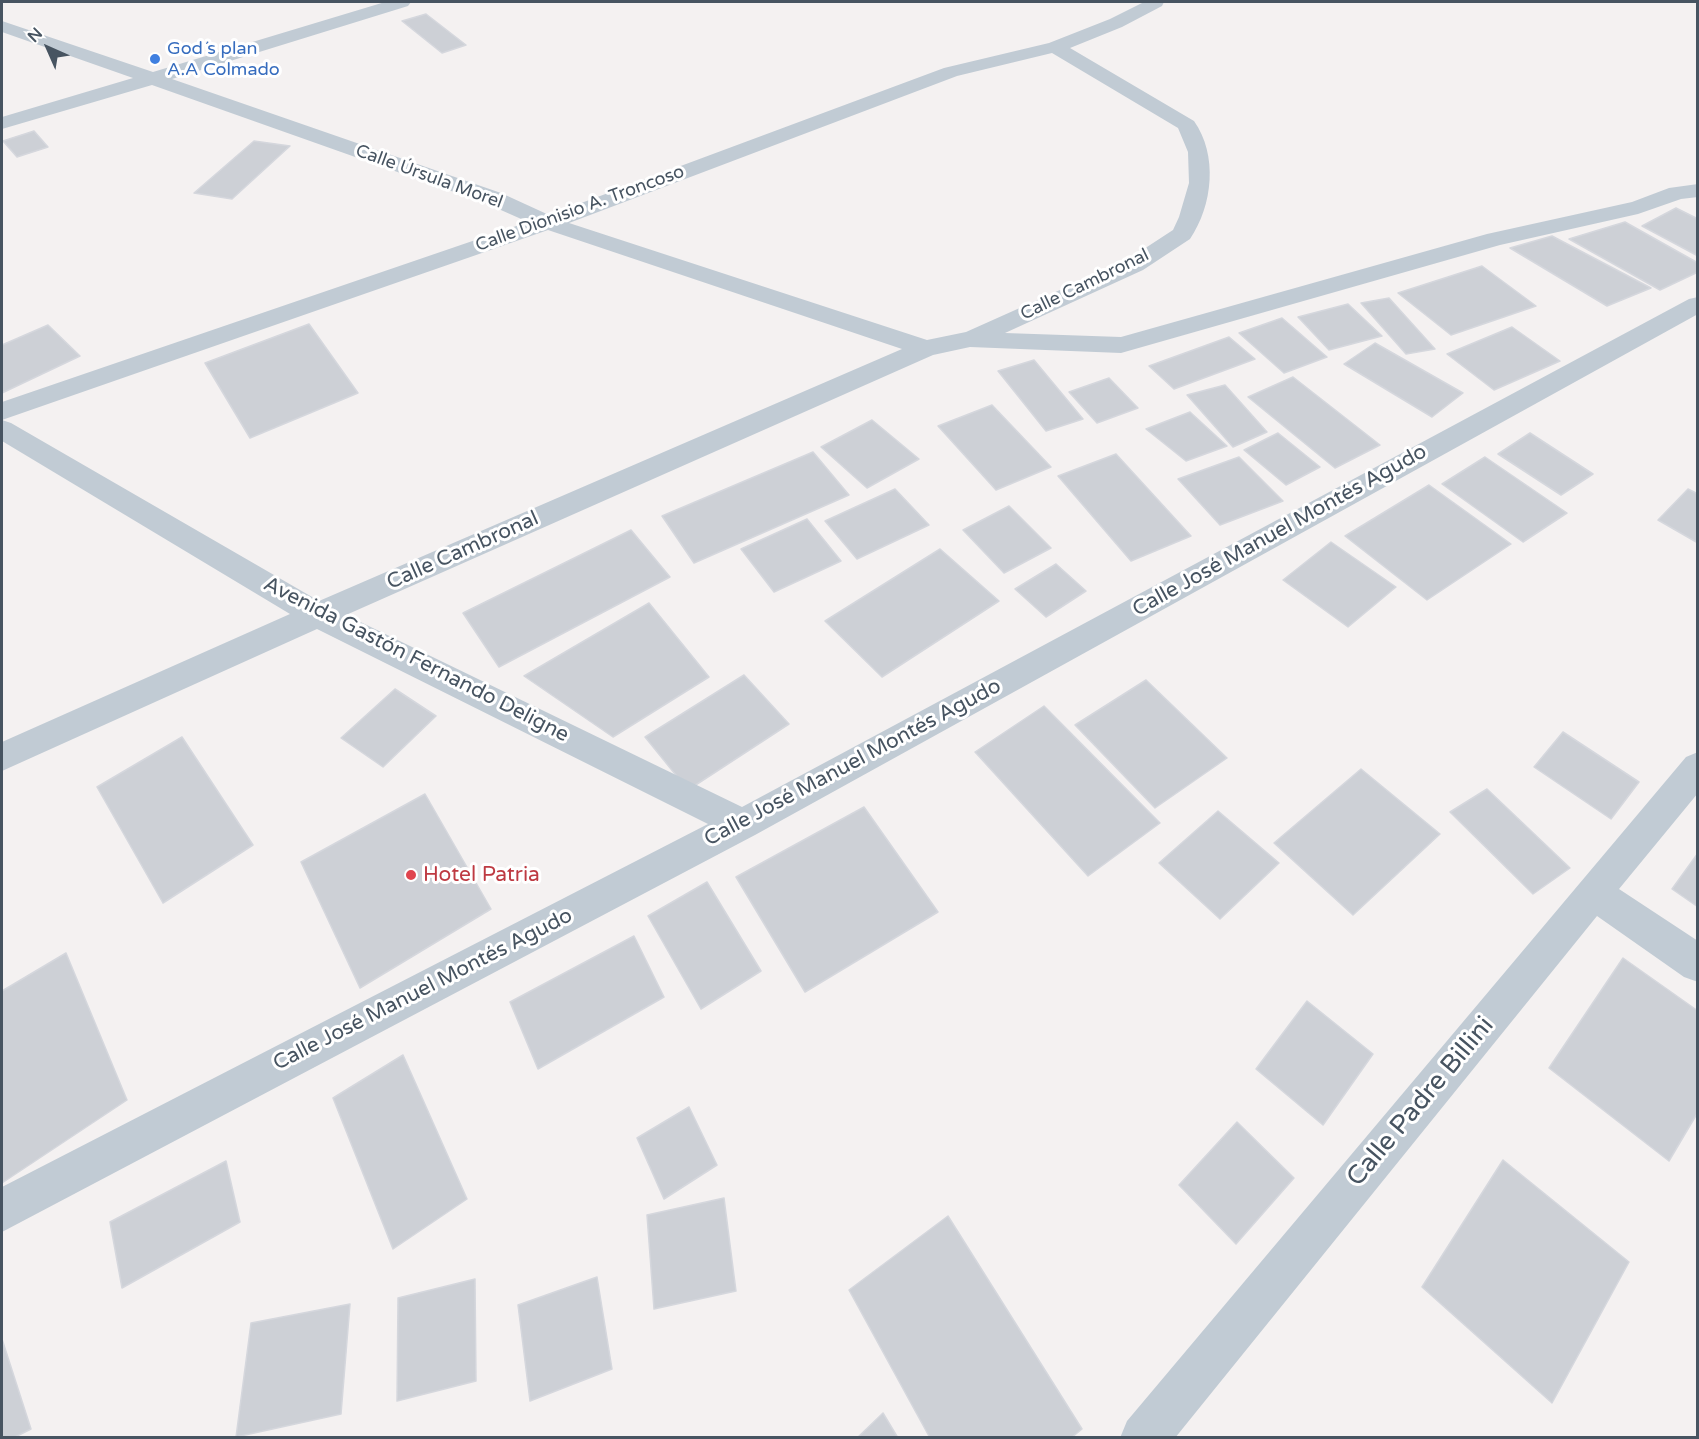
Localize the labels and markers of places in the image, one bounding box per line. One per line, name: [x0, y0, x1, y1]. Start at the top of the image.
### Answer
place label: God´s plan A.A Colmado: [167, 38, 280, 80]
marker: God´s plan A.A Colmado: [148, 52, 162, 66]
place label: Hotel Patria: [423, 862, 540, 888]
marker: Hotel Patria: [404, 868, 418, 882]

